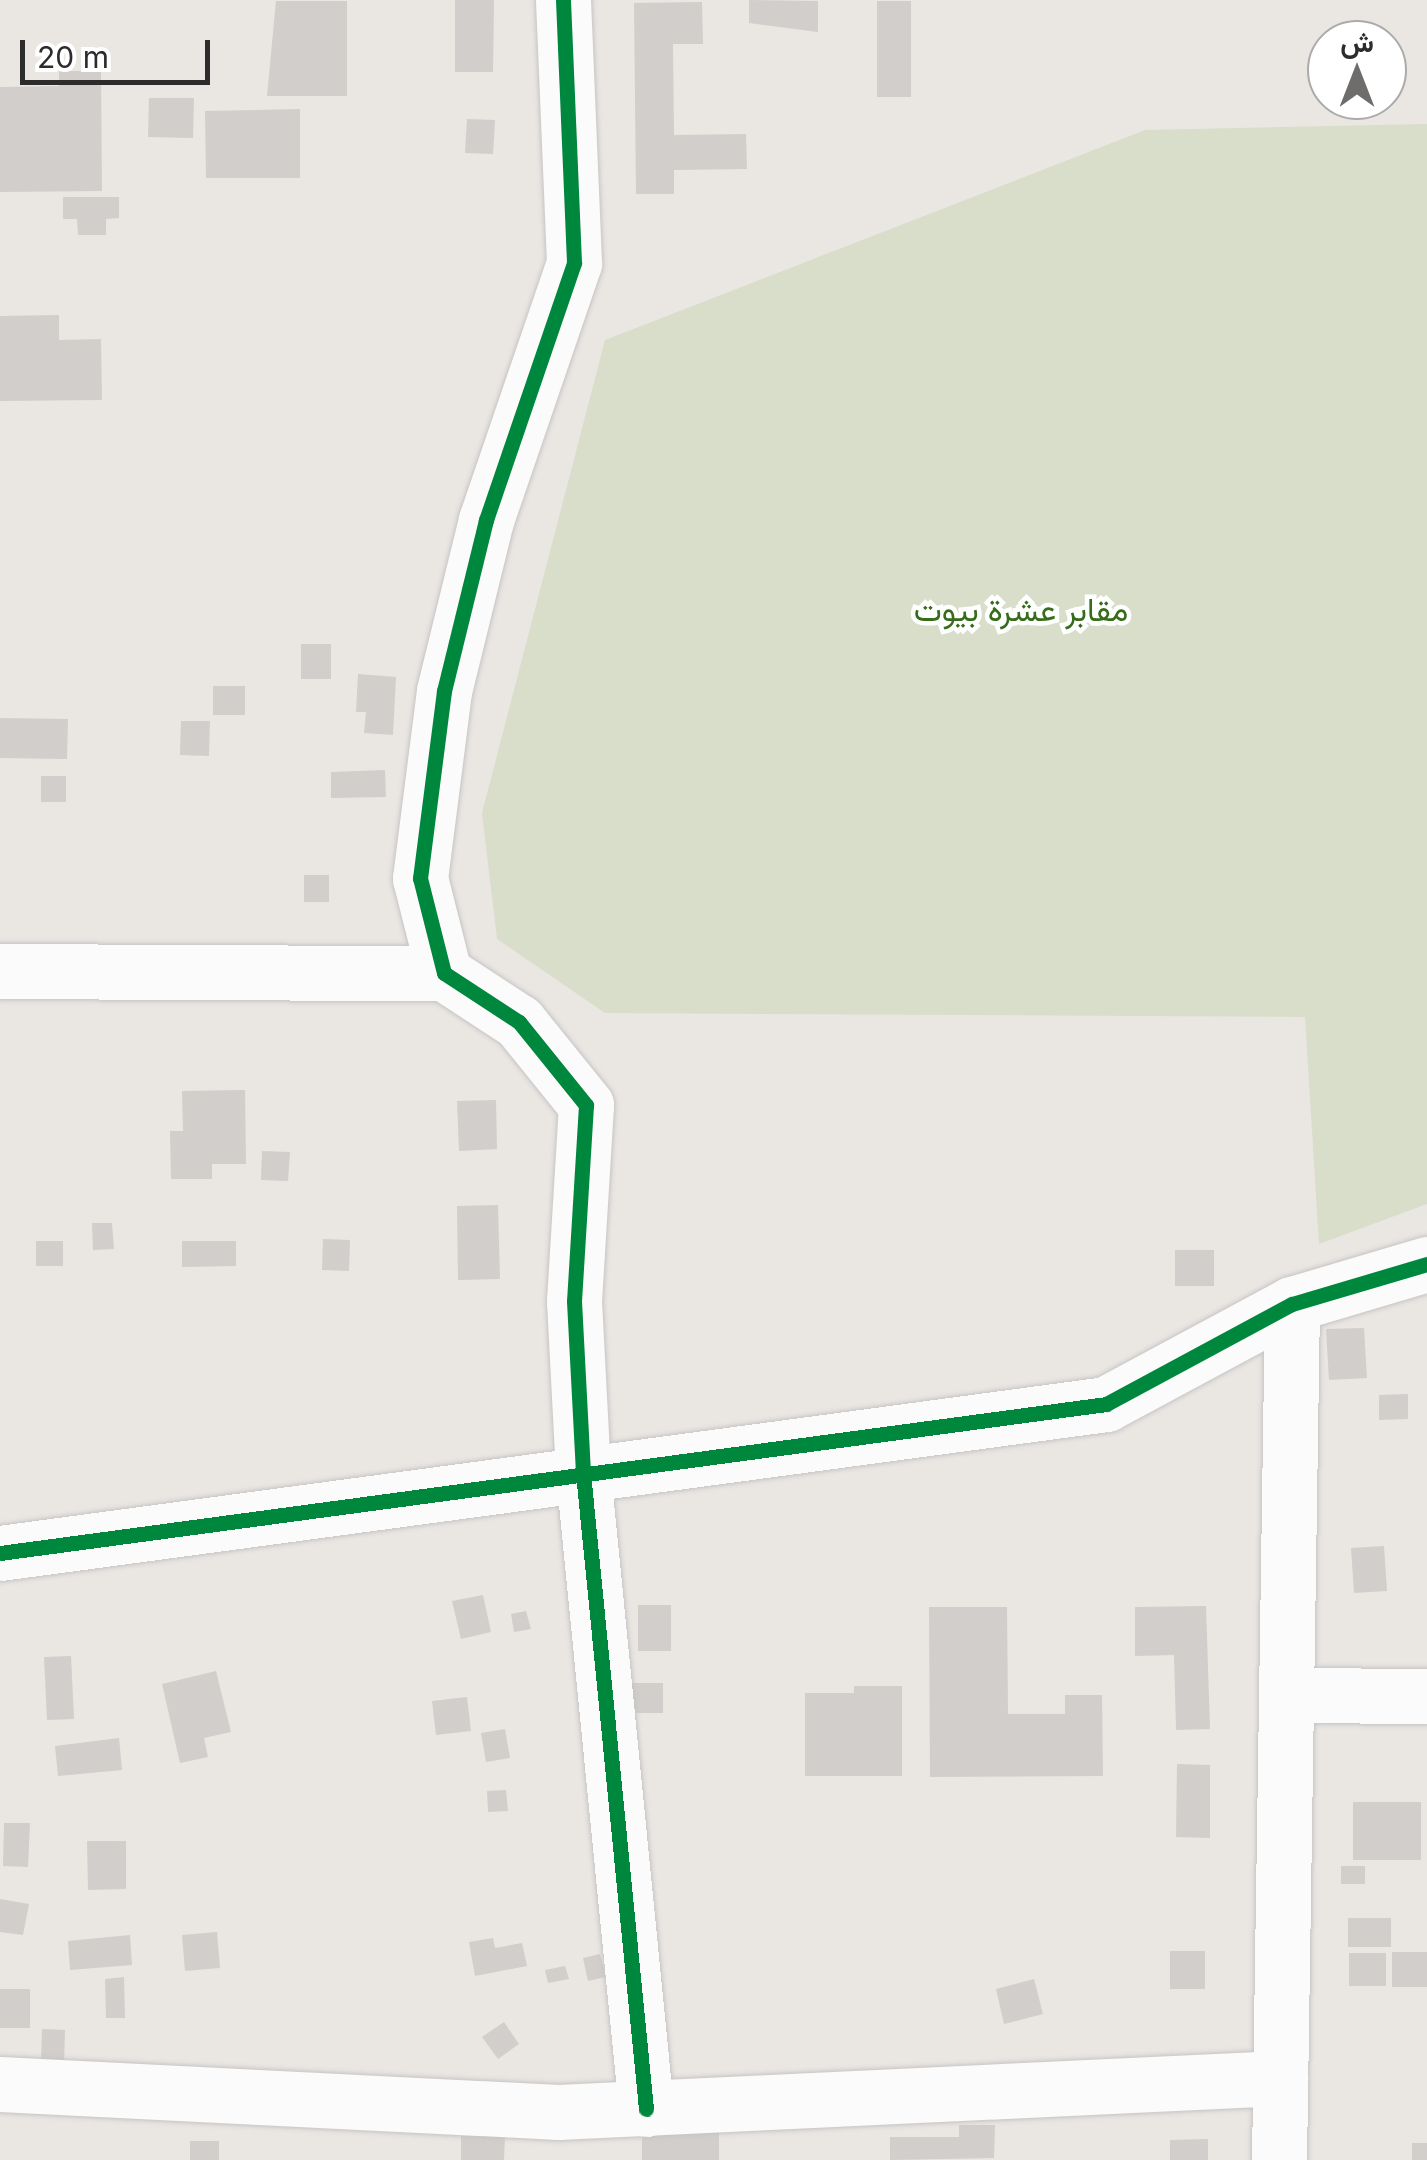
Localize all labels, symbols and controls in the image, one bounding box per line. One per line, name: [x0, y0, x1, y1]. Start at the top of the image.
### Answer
scale bar: [25, 20, 215, 82]
north arrow: [1307, 20, 1407, 120]
text: ش: [1340, 25, 1374, 59]
text: 20 m: [37, 39, 109, 75]
park label: مقابر عشرة بيوت: [914, 591, 1128, 629]

